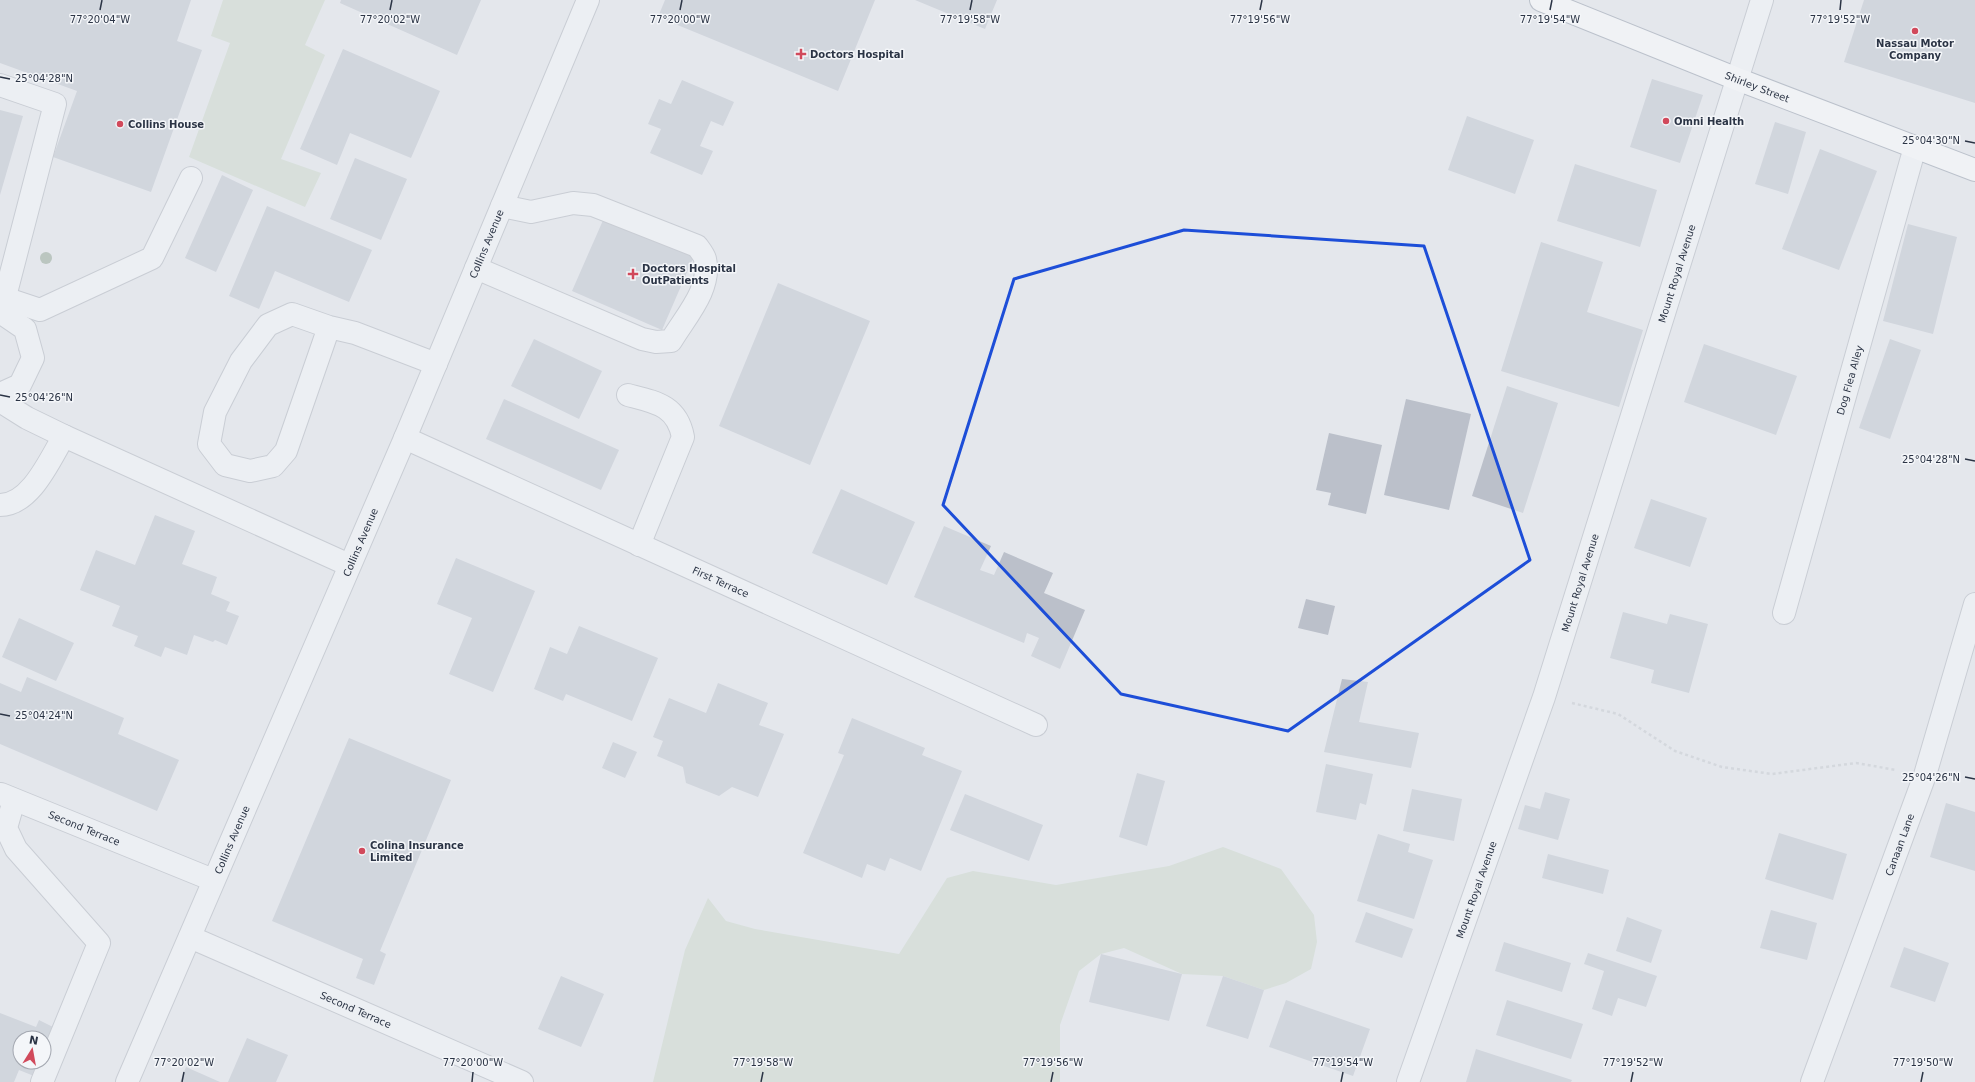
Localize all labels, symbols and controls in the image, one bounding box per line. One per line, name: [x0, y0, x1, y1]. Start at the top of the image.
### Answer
text: 77°20'04"W: [70, 14, 130, 25]
text: 77°20'02"W: [360, 14, 420, 25]
text: 77°20'00"W: [650, 14, 710, 25]
text: 77°19'58"W: [940, 14, 1000, 25]
text: 77°19'56"W: [1230, 14, 1290, 25]
text: 77°19'54"W: [1520, 14, 1580, 25]
text: 77°19'52"W: [1810, 14, 1870, 25]
marker: Nassau Motor Company: [1910, 26, 1920, 36]
place label: Nassau Motor Company: [1876, 38, 1954, 61]
marker: Doctors Hospital: [795, 48, 807, 60]
place label: Doctors Hospital: [810, 49, 904, 60]
street label: Shirley Street: [1723, 69, 1791, 104]
text: 25°04'28"N: [15, 73, 73, 84]
marker: Omni Health: [1661, 116, 1671, 126]
place label: Omni Health: [1674, 116, 1744, 127]
marker: Collins House: [115, 119, 125, 129]
place label: Collins House: [128, 119, 204, 130]
text: 25°04'30"N: [1902, 135, 1960, 146]
street label: Collins Avenue: [467, 208, 505, 280]
street label: Mount Royal Avenue: [1656, 223, 1697, 324]
place label: Doctors Hospital OutPatients: [642, 263, 736, 286]
marker: Doctors Hospital OutPatients: [627, 268, 639, 280]
street label: Dog Flea Alley: [1834, 344, 1865, 416]
text: 25°04'26"N: [15, 392, 73, 403]
text: 25°04'28"N: [1902, 454, 1960, 465]
street label: Collins Avenue: [340, 506, 380, 578]
street label: Mount Royal Avenue: [1559, 532, 1600, 633]
street label: First Terrace: [691, 564, 751, 599]
text: 25°04'24"N: [15, 710, 73, 721]
text: 25°04'26"N: [1902, 772, 1960, 783]
street label: Collins Avenue: [212, 804, 251, 875]
street label: Second Terrace: [47, 808, 122, 847]
street label: Canaan Lane: [1883, 812, 1916, 877]
place label: Colina Insurance Limited: [370, 840, 464, 863]
street label: Mount Royal Avenue: [1454, 840, 1498, 940]
marker: Colina Insurance Limited: [357, 846, 367, 856]
street label: Second Terrace: [319, 989, 393, 1030]
north arrow: [12, 1030, 52, 1070]
text: N: [28, 1033, 40, 1048]
text: 77°20'02"W: [154, 1057, 214, 1068]
text: 77°20'00"W: [443, 1057, 503, 1068]
text: 77°19'58"W: [733, 1057, 793, 1068]
text: 77°19'56"W: [1023, 1057, 1083, 1068]
text: 77°19'54"W: [1313, 1057, 1373, 1068]
text: 77°19'52"W: [1603, 1057, 1663, 1068]
text: 77°19'50"W: [1893, 1057, 1953, 1068]

